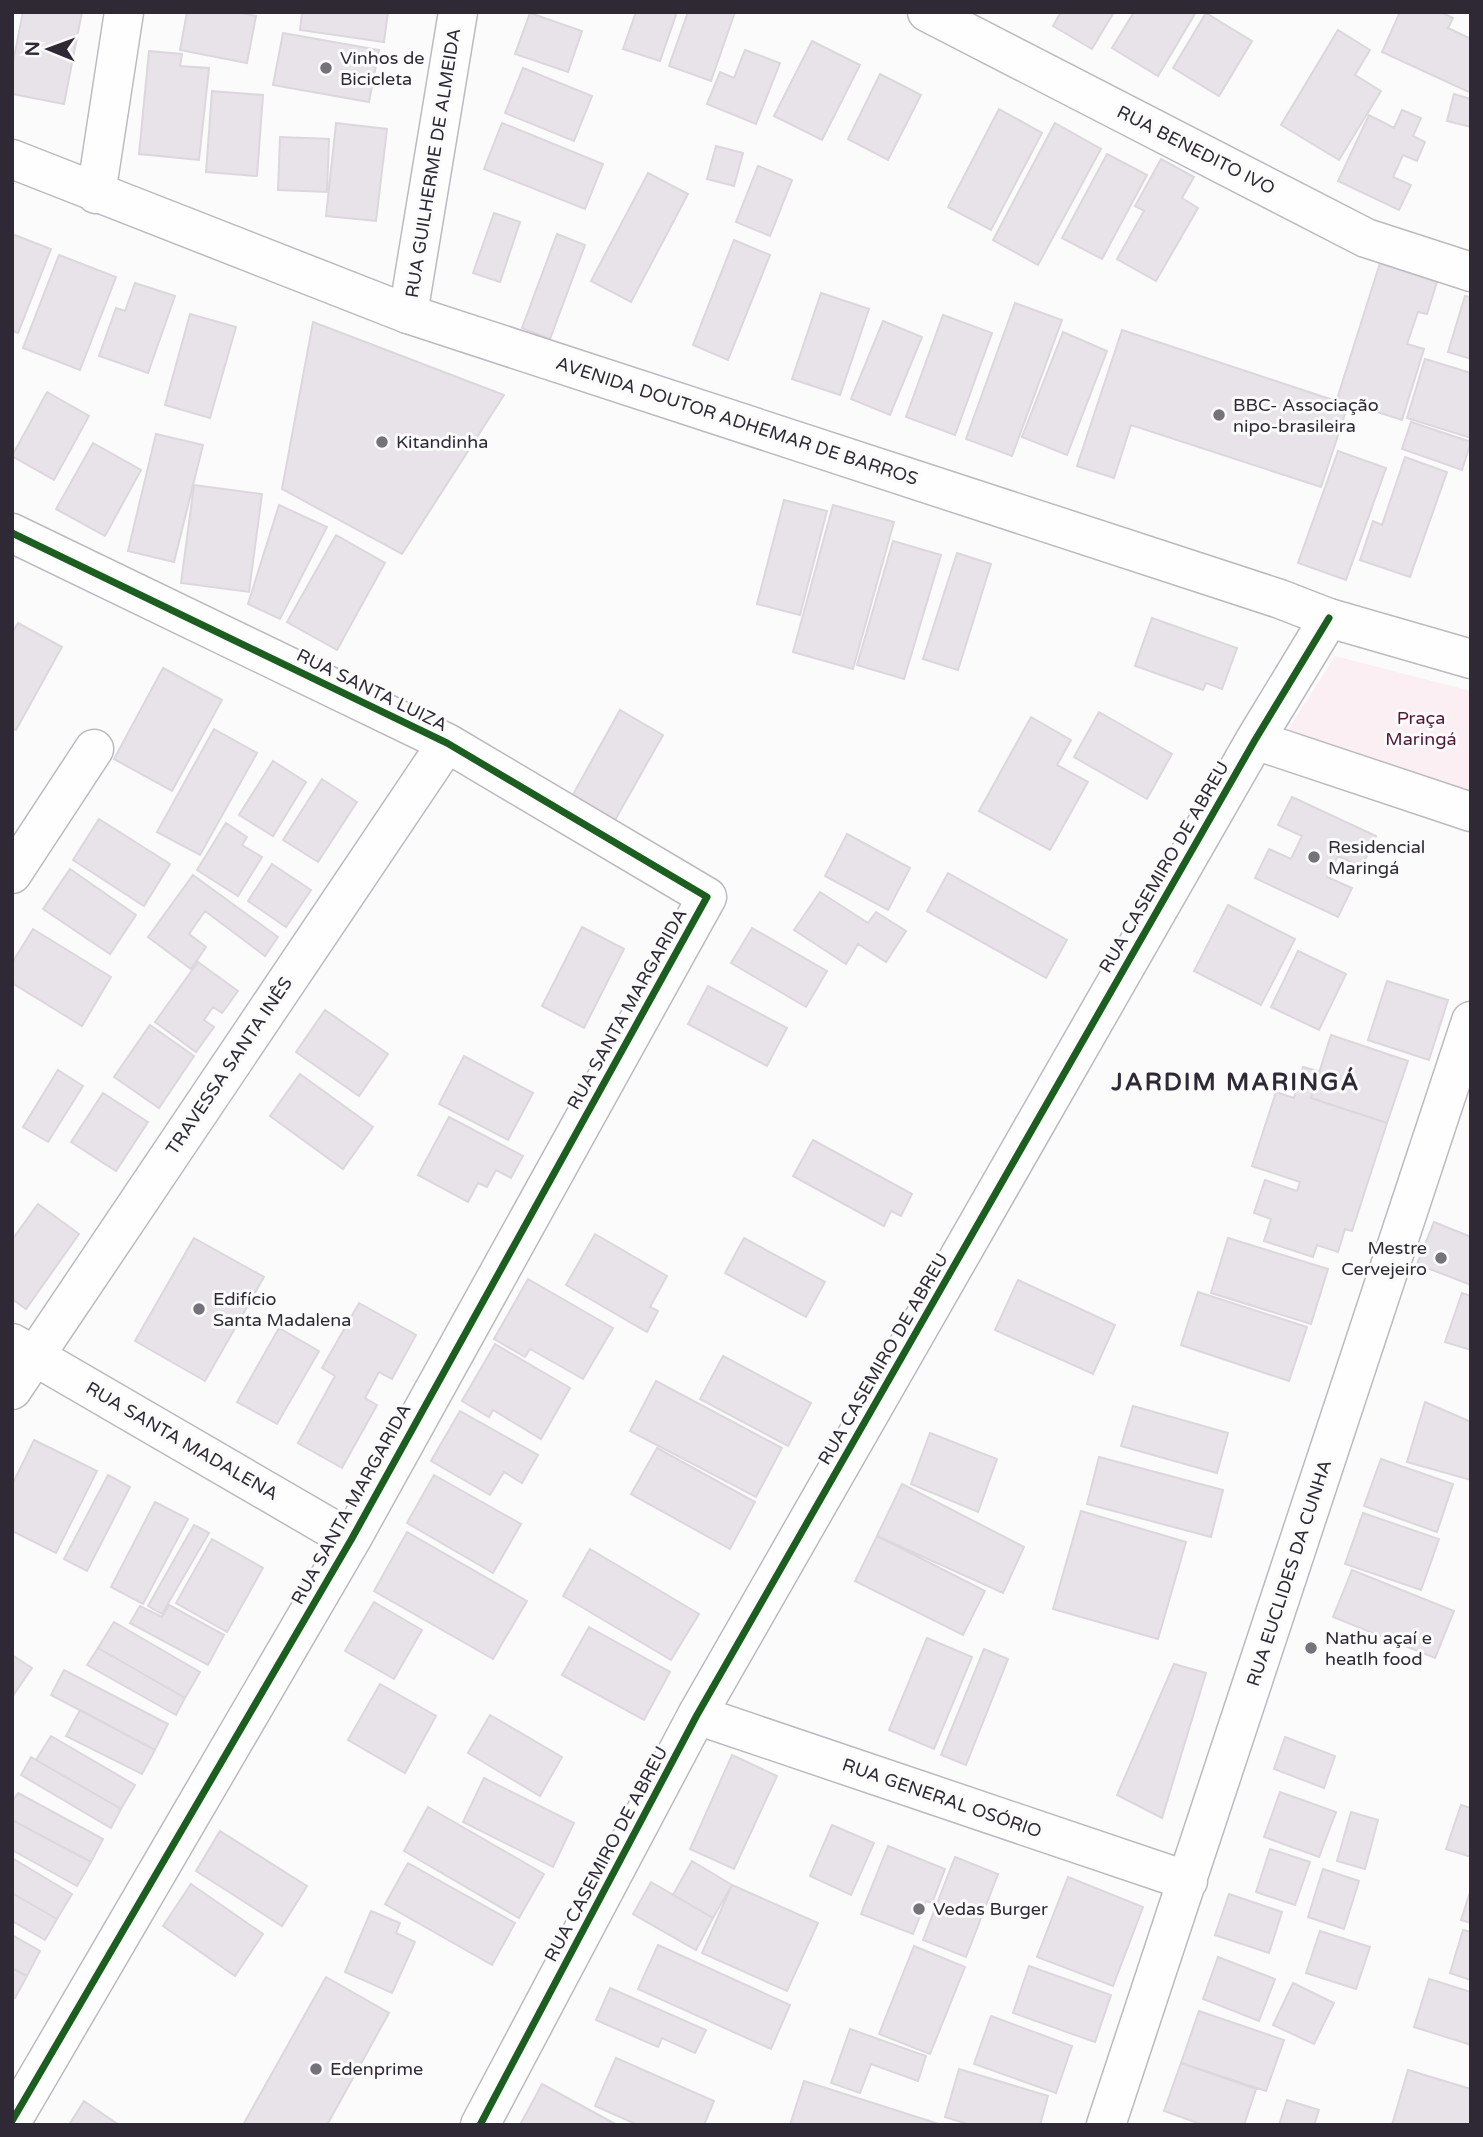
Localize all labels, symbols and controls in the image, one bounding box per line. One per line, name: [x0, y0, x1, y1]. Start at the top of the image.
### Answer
north arrow: [14, 14, 84, 84]
street label: RUA GUILHERME DE ALMEIDA: [401, 27, 465, 299]
text: N: [22, 41, 44, 57]
place label: Vinhos de Bicicleta: [340, 47, 425, 90]
marker: Vinhos de Bicicleta: [318, 60, 334, 76]
street label: RUA BENEDITO IVO: [1113, 101, 1279, 199]
street label: AVENIDA DOUTOR ADHEMAR DE BARROS: [553, 352, 921, 490]
place label: BBC- Associação nipo-brasileira: [1233, 394, 1379, 437]
marker: BBC- Associação nipo-brasileira: [1211, 407, 1227, 423]
place label: Kitandinha: [396, 431, 488, 453]
marker: Kitandinha: [374, 434, 390, 450]
street label: RUA SANTA LUIZA: [293, 644, 451, 736]
park label: Praça Maringá: [1385, 707, 1457, 750]
street label: RUA CASEMIRO DE ABREU: [1094, 757, 1234, 977]
place label: Residencial Maringá: [1328, 836, 1425, 879]
marker: Residencial Maringá: [1306, 849, 1322, 865]
street label: RUA SANTA MARGARIDA: [562, 905, 692, 1113]
street label: TRAVESSA SANTA INÊS: [161, 973, 297, 1159]
district label: JARDIM MARINGÁ: [1111, 1067, 1360, 1097]
place label: Mestre Cervejeiro: [1341, 1237, 1427, 1280]
street label: RUA CASEMIRO DE ABREU: [813, 1249, 953, 1469]
marker: Mestre Cervejeiro: [1433, 1250, 1449, 1266]
place label: Edifício Santa Madalena: [213, 1288, 351, 1331]
marker: Edifício Santa Madalena: [191, 1301, 207, 1317]
street label: RUA SANTA MADALENA: [82, 1377, 282, 1505]
street label: RUA SANTA MARGARIDA: [286, 1400, 416, 1608]
street label: RUA EUCLIDES DA CUNHA: [1242, 1457, 1336, 1689]
place label: Nathu açaí e heatlh food: [1325, 1627, 1432, 1670]
marker: Nathu açaí e heatlh food: [1303, 1640, 1319, 1656]
street label: RUA CASEMIRO DE ABREU: [540, 1742, 672, 1966]
street label: RUA GENERAL OSÓRIO: [839, 1754, 1045, 1842]
place label: Vedas Burger: [933, 1898, 1048, 1920]
marker: Vedas Burger: [911, 1901, 927, 1917]
place label: Edenprime: [330, 2058, 423, 2080]
marker: Edenprime: [308, 2061, 324, 2077]

